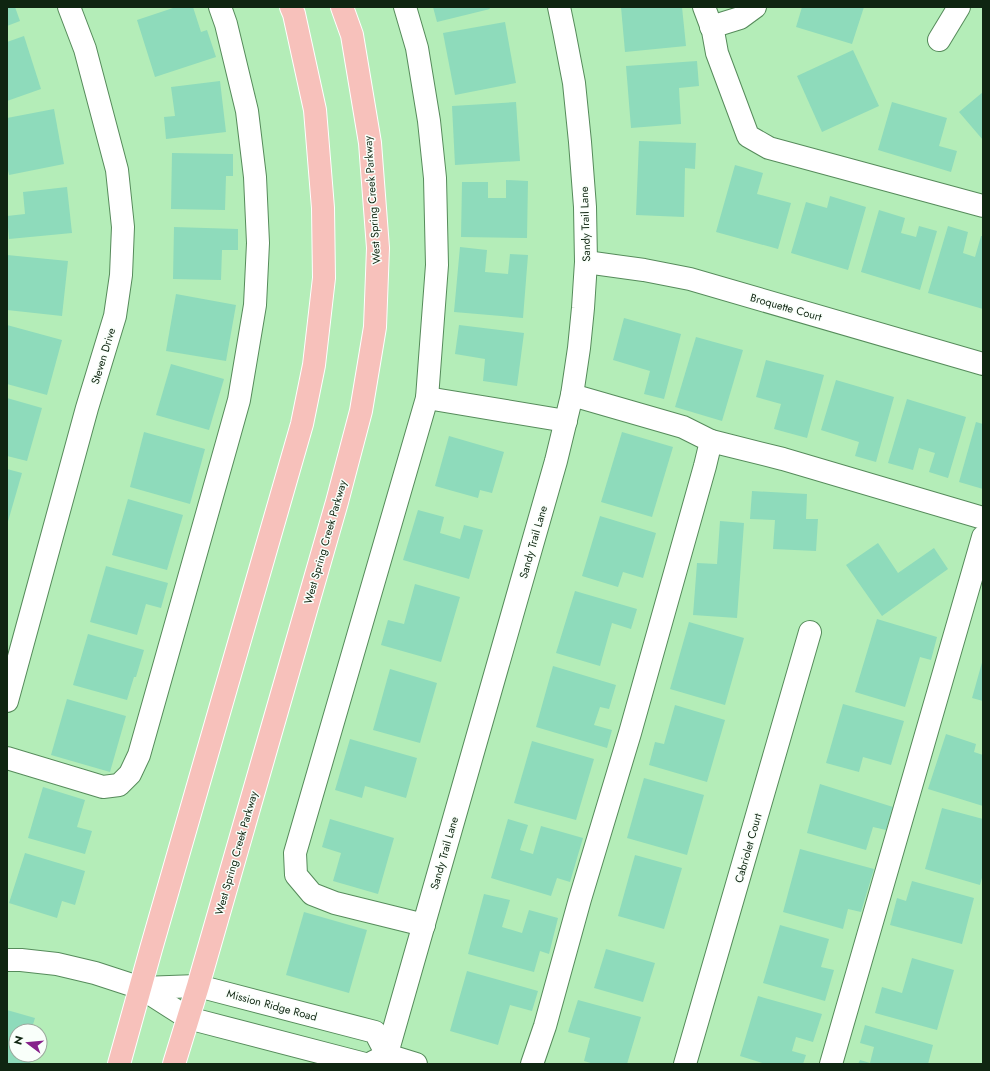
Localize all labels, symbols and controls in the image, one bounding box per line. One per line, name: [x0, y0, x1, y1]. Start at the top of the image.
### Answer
street label: West Spring Creek Parkway: [360, 135, 384, 265]
street label: Sandy Trail Lane: [576, 186, 594, 262]
street label: Broquette Court: [748, 289, 824, 325]
street label: Steven Drive: [87, 326, 119, 386]
street label: West Spring Creek Parkway: [300, 478, 350, 606]
street label: Sandy Trail Lane: [515, 503, 551, 580]
street label: West Spring Creek Parkway: [211, 789, 261, 917]
street label: Cabriolet Court: [730, 811, 766, 885]
street label: Sandy Trail Lane: [426, 814, 462, 891]
street label: Mission Ridge Road: [225, 985, 319, 1025]
north arrow: [8, 1023, 48, 1063]
text: N: [9, 1034, 27, 1047]

